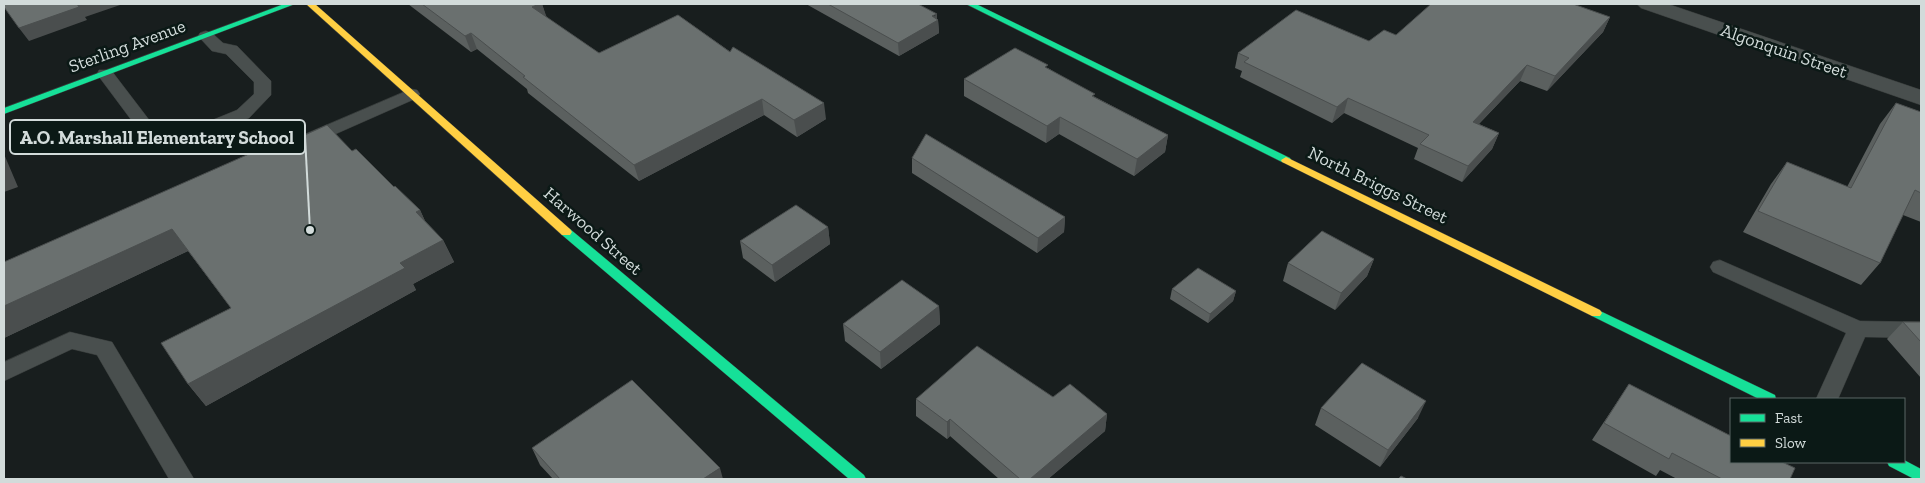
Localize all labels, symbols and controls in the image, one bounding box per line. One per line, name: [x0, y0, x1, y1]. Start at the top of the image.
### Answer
street label: Sterling Avenue: [66, 15, 188, 77]
street label: Algonquin Street: [1718, 19, 1850, 83]
callout: A.O. Marshall Elementary School: [10, 120, 305, 154]
text: A.O. Marshall Elementary School: [20, 126, 295, 149]
street label: North Briggs Street: [1304, 142, 1452, 229]
street label: Harwood Street: [539, 182, 647, 280]
legend: [1730, 398, 1905, 463]
text: Fast: [1775, 409, 1803, 427]
text: Slow: [1775, 434, 1807, 452]

